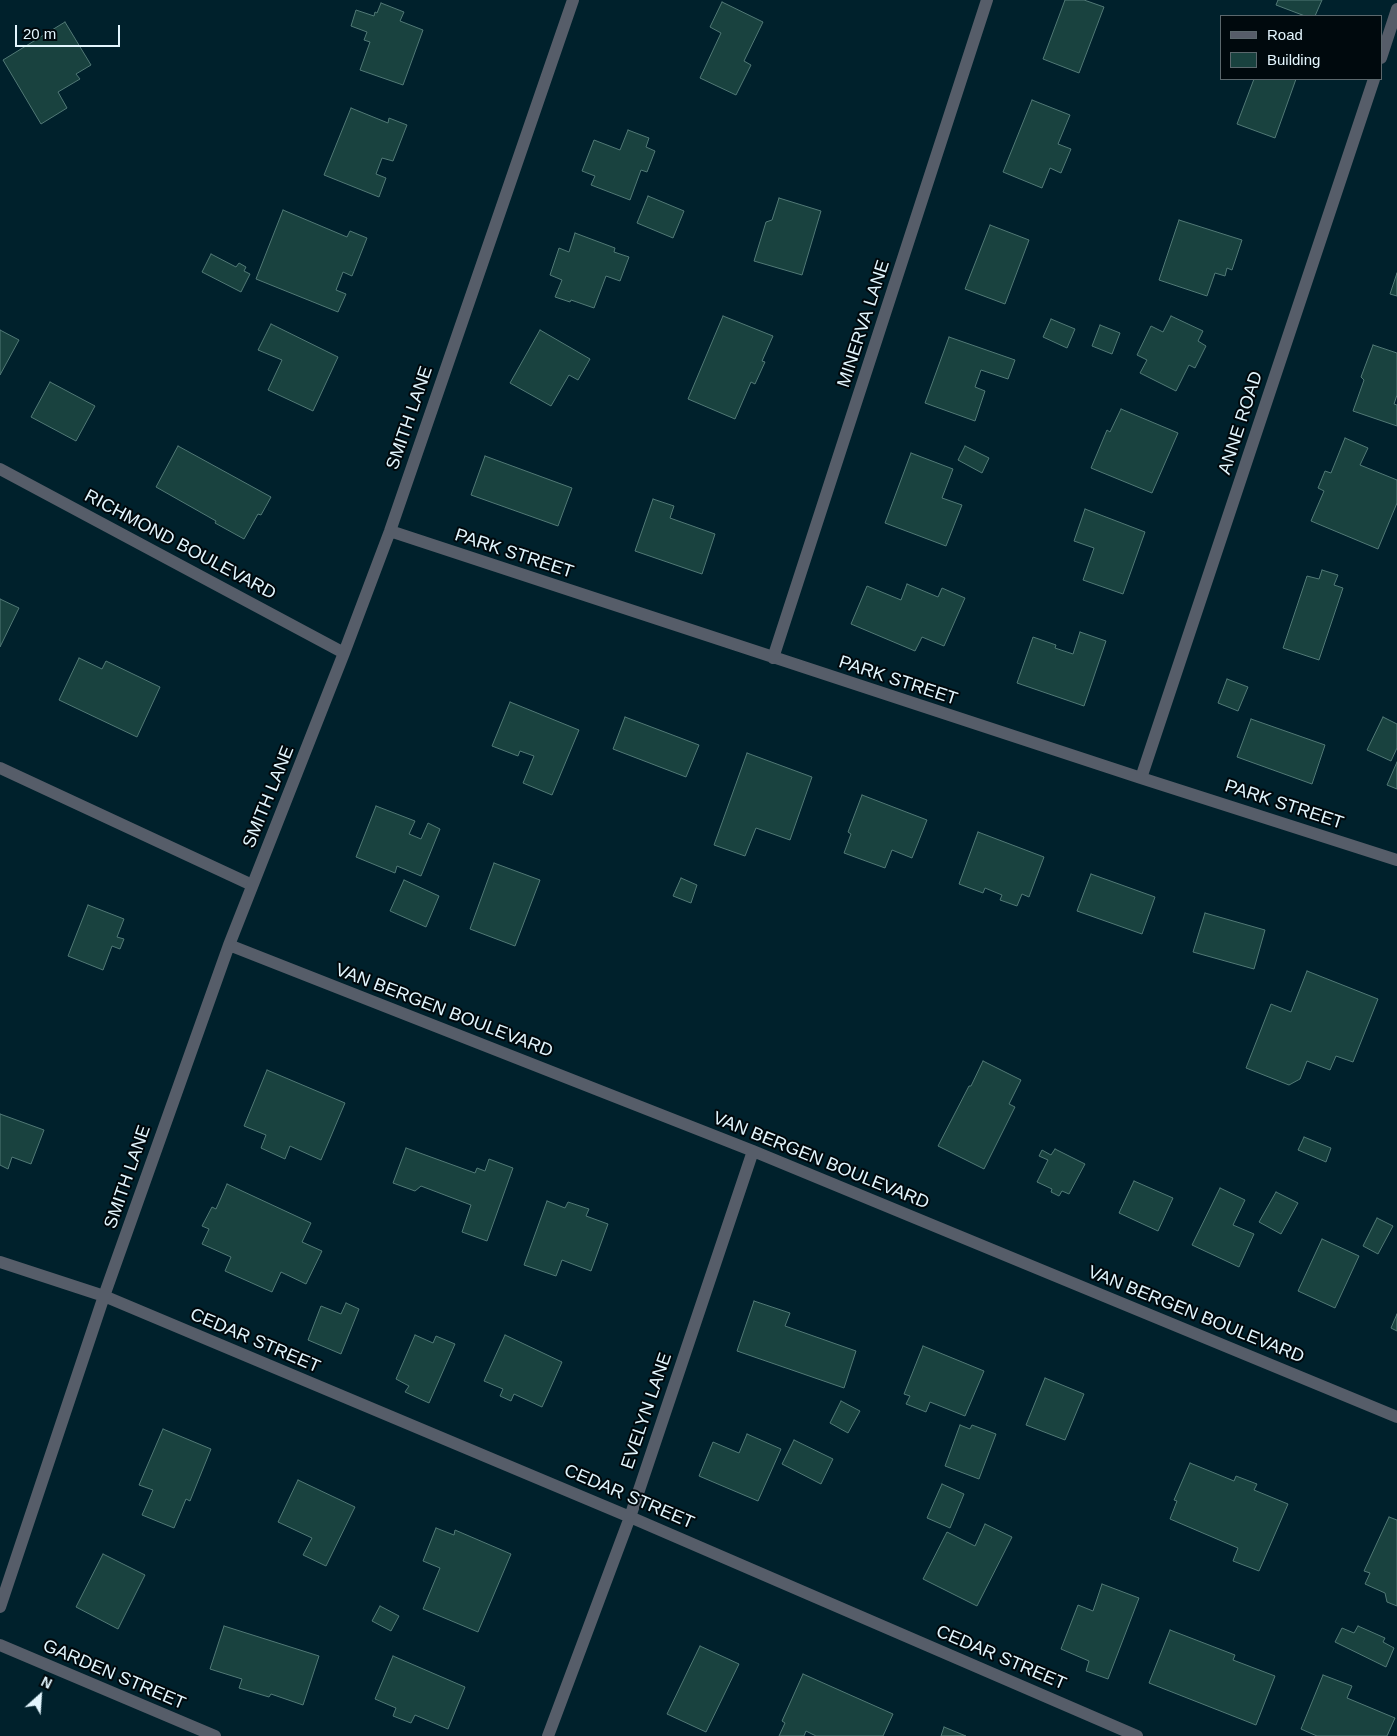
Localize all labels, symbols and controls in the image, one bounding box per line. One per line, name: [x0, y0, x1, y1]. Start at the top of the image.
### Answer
scale bar: [18, 15, 122, 47]
legend: [1220, 15, 1382, 80]
text: 20 m: [23, 25, 56, 42]
text: Road: [1267, 26, 1303, 43]
text: Building: [1267, 51, 1320, 68]
street label: MINERVA LANE: [833, 258, 895, 390]
street label: SMITH LANE: [382, 363, 438, 473]
street label: ANNE ROAD: [1214, 369, 1268, 477]
street label: RICHMOND BOULEVARD: [81, 485, 279, 605]
street label: PARK STREET: [452, 525, 576, 583]
street label: PARK STREET: [836, 652, 960, 710]
street label: SMITH LANE: [239, 743, 299, 851]
street label: PARK STREET: [1222, 776, 1346, 834]
street label: VAN BERGEN BOULEVARD: [332, 959, 556, 1063]
street label: VAN BERGEN BOULEVARD: [710, 1108, 932, 1214]
street label: SMITH LANE: [100, 1122, 156, 1232]
street label: VAN BERGEN BOULEVARD: [1085, 1262, 1307, 1368]
street label: CEDAR STREET: [187, 1304, 323, 1378]
street label: EVELYN LANE: [617, 1350, 677, 1472]
street label: CEDAR STREET: [561, 1460, 697, 1534]
street label: CEDAR STREET: [933, 1621, 1069, 1695]
street label: GARDEN STREET: [39, 1635, 189, 1715]
north arrow: [15, 1671, 65, 1721]

